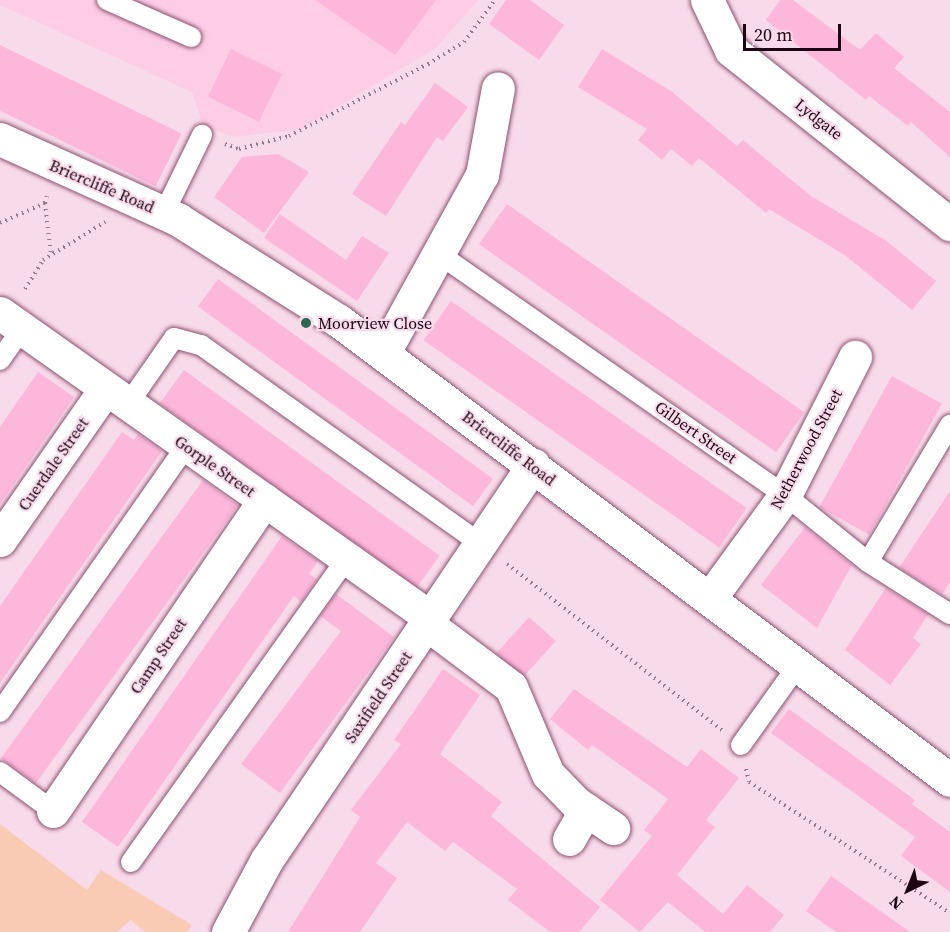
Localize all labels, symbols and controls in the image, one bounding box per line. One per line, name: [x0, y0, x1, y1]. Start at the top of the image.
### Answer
scale bar: [746, 12, 844, 50]
text: 20 m: [754, 22, 792, 47]
street label: Lydgate: [791, 94, 847, 144]
street label: Briercliffe Road: [47, 155, 157, 217]
place label: Moorview Close: [318, 313, 432, 333]
marker: Moorview Close: [299, 316, 313, 330]
street label: Netherwood Street: [766, 386, 846, 512]
street label: Gilbert Street: [652, 397, 740, 467]
street label: Briercliffe Road: [459, 407, 559, 489]
street label: Cuerdale Street: [14, 414, 92, 514]
street label: Gorple Street: [171, 431, 259, 501]
street label: Camp Street: [126, 615, 190, 697]
street label: Saxifield Street: [340, 648, 416, 746]
north arrow: [878, 860, 938, 920]
text: N: [884, 891, 907, 915]

